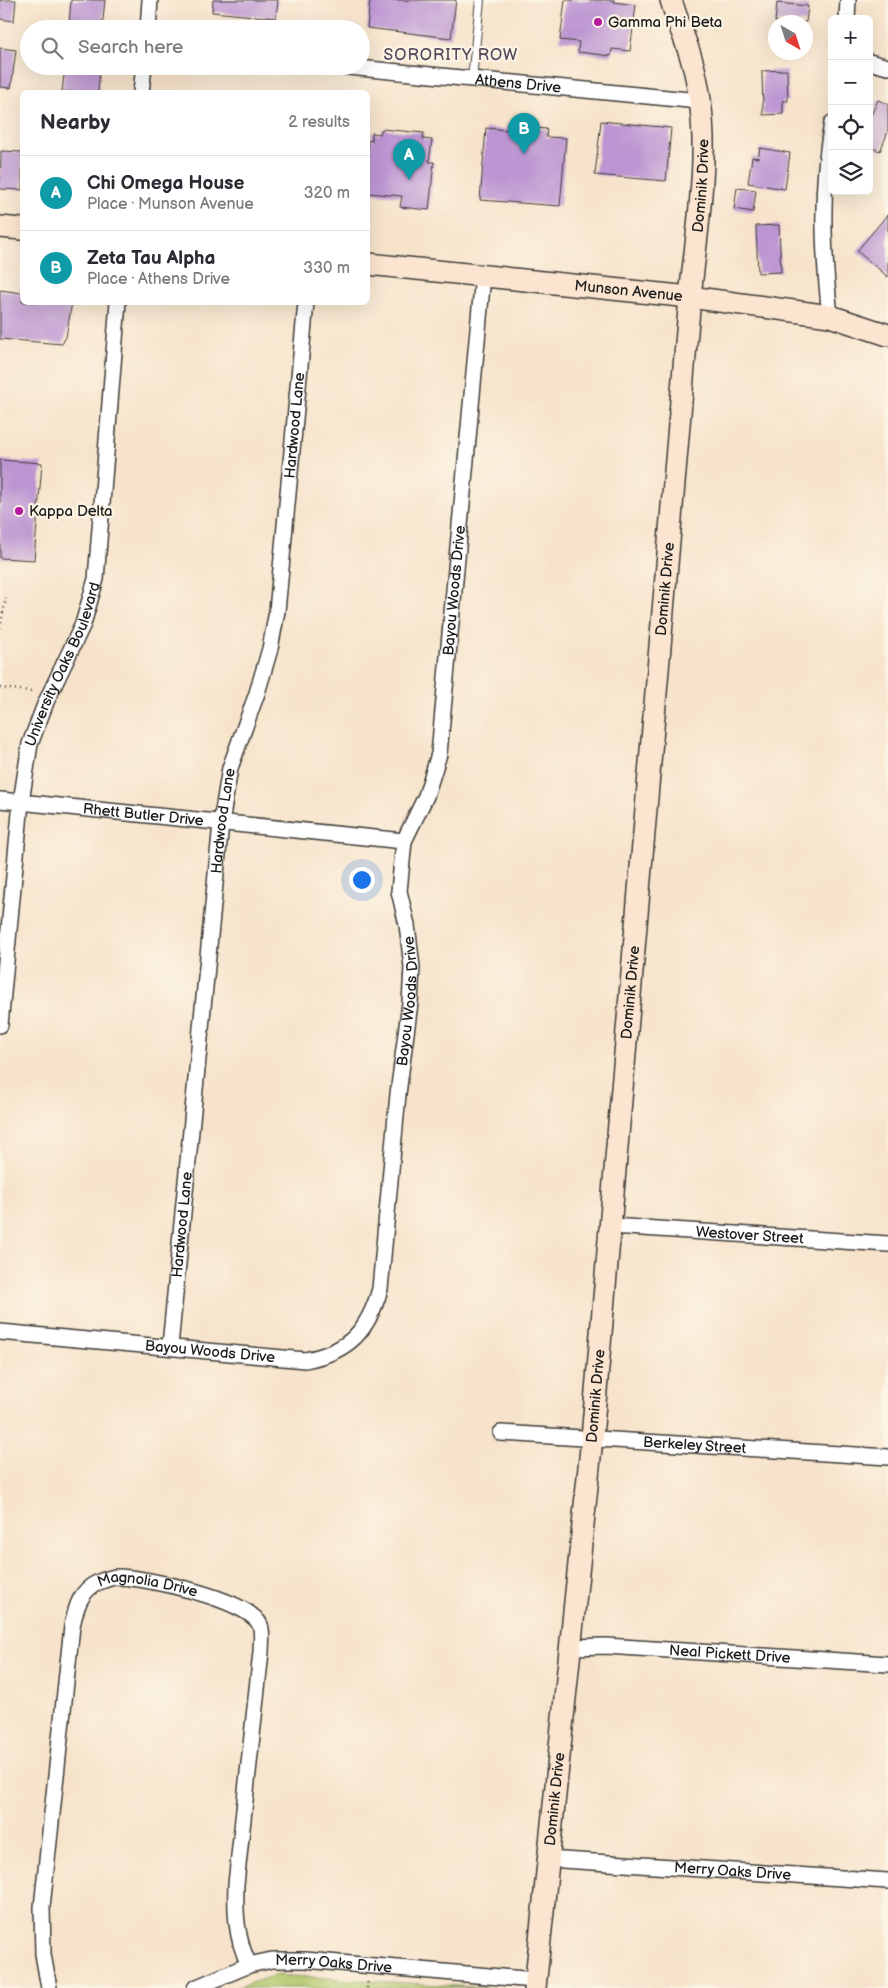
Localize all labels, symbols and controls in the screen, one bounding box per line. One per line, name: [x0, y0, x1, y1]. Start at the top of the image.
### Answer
place label: Gamma Phi Beta: [608, 13, 722, 32]
north arrow: [768, 15, 813, 60]
map controls: [828, 15, 873, 195]
button: +: [828, 15, 873, 60]
marker: Gamma Phi Beta: [592, 16, 604, 28]
search box: [20, 20, 370, 75]
icon: search: [38, 34, 66, 62]
text: Search here: [78, 36, 183, 59]
district label: SORORITY ROW: [384, 46, 518, 65]
button: −: [828, 60, 873, 105]
street label: Athens Drive: [474, 70, 562, 98]
button: locate: [828, 105, 873, 150]
text: Nearby: [40, 110, 110, 135]
text: 2 results: [288, 113, 350, 132]
pin: B: [508, 113, 540, 154]
pin: A: [393, 139, 425, 180]
street label: Dominik Drive: [688, 139, 713, 234]
button: layers: [828, 150, 873, 195]
text: Chi Omega House: [87, 172, 244, 195]
text: A: [51, 184, 61, 203]
text: 320 m: [304, 184, 350, 203]
text: Place · Munson Avenue: [87, 195, 254, 214]
text: Zeta Tau Alpha: [87, 247, 215, 270]
text: B: [50, 259, 62, 278]
text: 330 m: [303, 259, 350, 278]
text: Place · Athens Drive: [87, 270, 230, 289]
street label: Munson Avenue: [574, 276, 684, 306]
street label: Hardwood Lane: [281, 371, 309, 479]
place label: Kappa Delta: [29, 502, 113, 521]
marker: Kappa Delta: [13, 505, 25, 517]
street label: Bayou Woods Drive: [439, 525, 470, 657]
street label: Dominik Drive: [652, 541, 679, 637]
street label: University Oaks Boulevard: [21, 580, 105, 749]
street label: Hardwood Lane: [207, 766, 240, 874]
street label: Rhett Butler Drive: [82, 799, 205, 831]
your location: [349, 867, 375, 893]
street label: Bayou Woods Drive: [393, 935, 422, 1067]
street label: Dominik Drive: [617, 945, 644, 1040]
street label: Hardwood Lane: [168, 1171, 197, 1278]
street label: Westover Street: [695, 1223, 805, 1249]
street label: Bayou Woods Drive: [144, 1336, 276, 1367]
street label: Dominik Drive: [583, 1348, 610, 1444]
street label: Berkeley Street: [642, 1433, 747, 1458]
street label: Magnolia Drive: [95, 1568, 200, 1602]
street label: Neal Pickett Drive: [668, 1641, 791, 1668]
street label: Dominik Drive: [541, 1751, 569, 1847]
street label: Merry Oaks Drive: [673, 1858, 792, 1885]
street label: Merry Oaks Drive: [275, 1951, 393, 1978]

